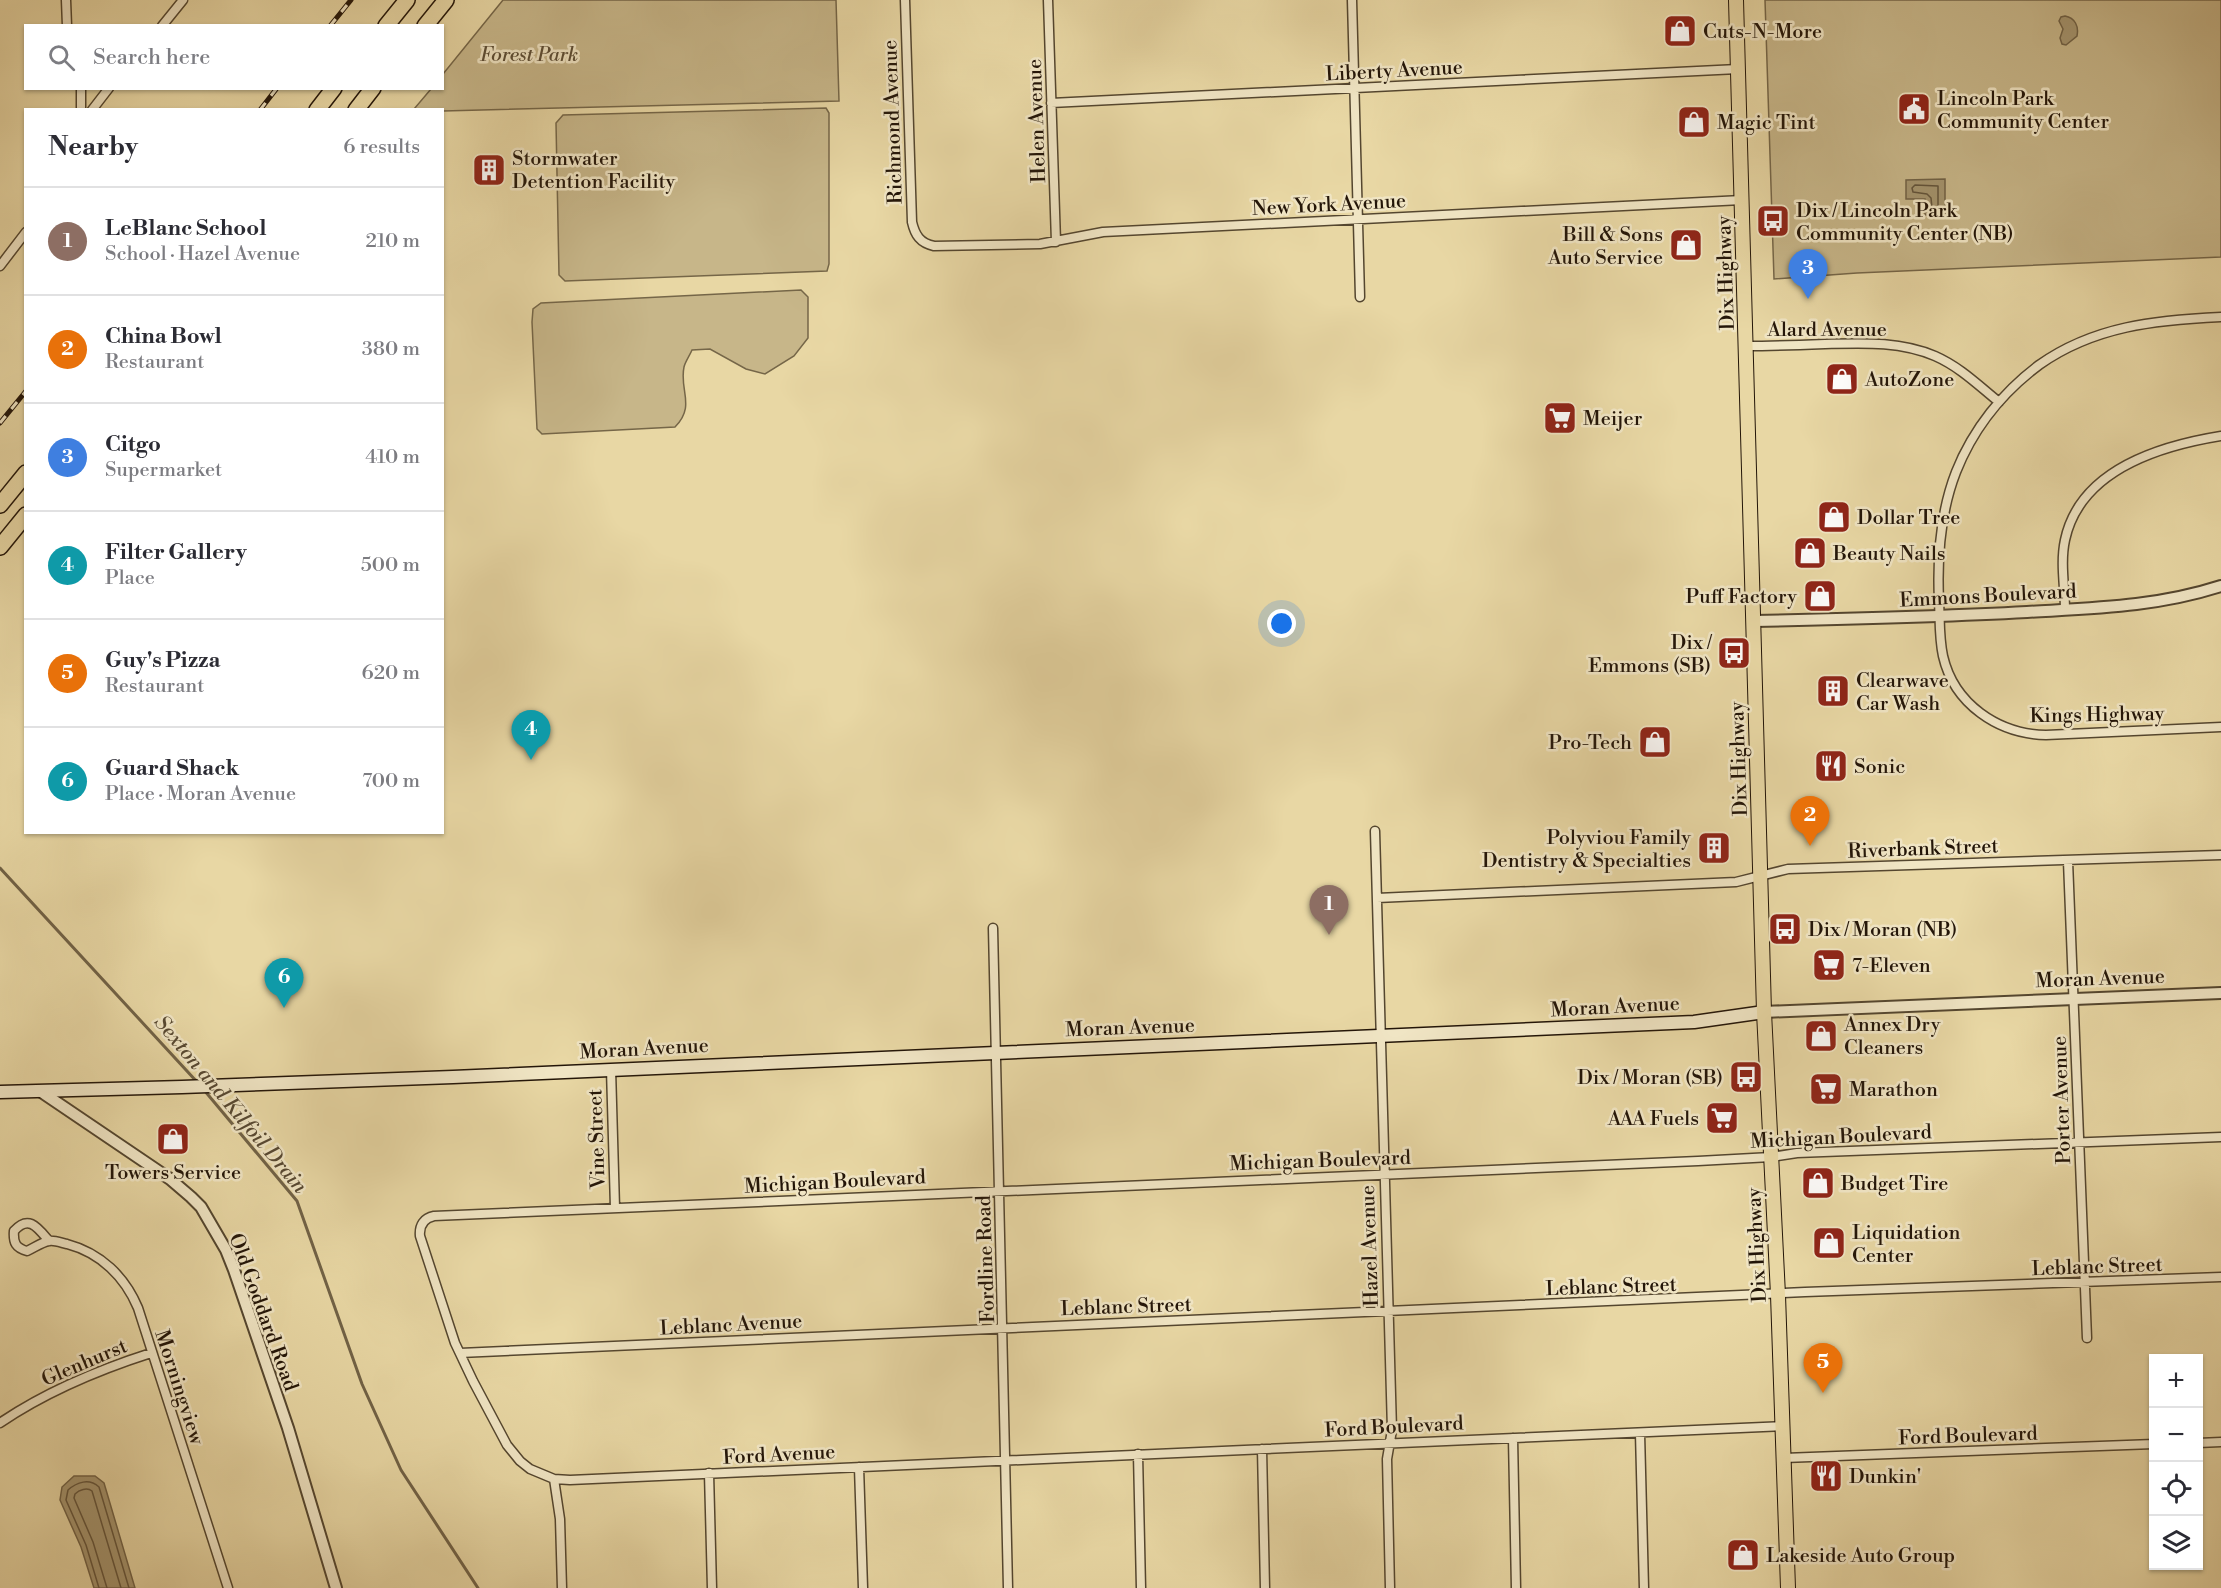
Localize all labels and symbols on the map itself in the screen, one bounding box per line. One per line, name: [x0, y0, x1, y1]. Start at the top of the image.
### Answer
shop icon: Cuts-N-More: [1662, 13, 1698, 49]
place label: Cuts-N-More: [1703, 20, 1822, 45]
street label: Richmond Avenue: [878, 39, 909, 205]
park label: Forest Park: [480, 43, 578, 68]
street label: Liberty Avenue: [1325, 55, 1463, 88]
street label: Helen Avenue: [1023, 58, 1052, 183]
place label: Lincoln Park Community Center: [1937, 87, 2109, 135]
public building icon: Lincoln Park Community Center: [1896, 91, 1932, 127]
shop icon: Magic Tint: [1676, 104, 1712, 140]
place label: Magic Tint: [1717, 111, 1816, 136]
place label: Stormwater Detention Facility: [512, 147, 676, 195]
building icon: Stormwater Detention Facility: [471, 152, 507, 188]
street label: New York Avenue: [1251, 189, 1407, 222]
place label: Dix / Lincoln Park Community Center (NB): [1796, 199, 2013, 247]
bus stop icon: Dix / Lincoln Park Community Center (NB): [1755, 203, 1791, 239]
street label: Dix Highway: [1712, 215, 1741, 331]
place label: Bill & Sons Auto Service: [1547, 223, 1663, 271]
shop icon: Bill & Sons Auto Service: [1668, 227, 1704, 263]
pin: 3: [1788, 250, 1828, 299]
street label: Alard Avenue: [1766, 318, 1887, 343]
shop icon: AutoZone: [1824, 361, 1860, 397]
place label: AutoZone: [1864, 368, 1954, 393]
supermarket icon: Meijer: [1542, 400, 1578, 436]
place label: Meijer: [1583, 407, 1643, 432]
shop icon: Dollar Tree: [1816, 499, 1852, 535]
place label: Dollar Tree: [1857, 506, 1960, 531]
shop icon: Beauty Nails: [1792, 535, 1828, 571]
place label: Beauty Nails: [1832, 542, 1946, 567]
shop icon: Puff Factory: [1802, 578, 1838, 614]
street label: Emmons Boulevard: [1899, 579, 2078, 614]
place label: Puff Factory: [1685, 585, 1797, 610]
your location: [1267, 609, 1296, 638]
place label: Dix / Emmons (SB): [1588, 631, 1712, 679]
bus stop icon: Dix / Emmons (SB): [1716, 635, 1752, 671]
place label: Clearwave Car Wash: [1856, 669, 1949, 717]
building icon: Clearwave Car Wash: [1815, 673, 1851, 709]
street label: Dix Highway: [1725, 701, 1754, 817]
street label: Kings Highway: [2029, 702, 2165, 729]
pin: 4: [512, 710, 550, 760]
shop icon: Pro-Tech: [1637, 724, 1673, 760]
place label: Pro-Tech: [1548, 731, 1632, 756]
restaurant icon: Sonic: [1813, 748, 1849, 784]
place label: Sonic: [1854, 755, 1905, 780]
pin: 2: [1790, 796, 1830, 846]
place label: Polyviou Family Dentistry & Specialties: [1482, 826, 1691, 874]
building icon: Polyviou Family Dentistry & Specialties: [1696, 830, 1732, 866]
street label: Riverbank Street: [1847, 834, 1999, 865]
pin: 1: [1310, 886, 1348, 935]
bus stop icon: Dix / Moran (NB): [1767, 911, 1803, 947]
place label: Dix / Moran (NB): [1808, 918, 1957, 943]
supermarket icon: 7-Eleven: [1811, 947, 1847, 983]
place label: 7-Eleven: [1852, 954, 1931, 979]
pin: 6: [264, 958, 304, 1008]
street label: Moran Avenue: [2035, 965, 2165, 994]
street label: Moran Avenue: [1550, 992, 1680, 1023]
water label: Sexton and Kilfoil Drain: [148, 1010, 313, 1199]
place label: Annex Dry Cleaners: [1843, 1013, 1941, 1061]
street label: Moran Avenue: [1065, 1014, 1195, 1043]
shop icon: Annex Dry Cleaners: [1803, 1018, 1839, 1054]
street label: Moran Avenue: [579, 1034, 709, 1065]
street label: Porter Avenue: [2048, 1035, 2077, 1165]
bus stop icon: Dix / Moran (SB): [1728, 1059, 1764, 1095]
place label: Dix / Moran (SB): [1577, 1066, 1723, 1091]
supermarket icon: Marathon: [1808, 1071, 1844, 1107]
place label: Marathon: [1849, 1078, 1938, 1103]
street label: Vine Street: [583, 1088, 612, 1190]
supermarket icon: AAA Fuels: [1704, 1100, 1740, 1136]
place label: AAA Fuels: [1607, 1107, 1699, 1132]
street label: Michigan Boulevard: [1750, 1120, 1933, 1155]
shop icon: Towers Service: [155, 1121, 191, 1157]
street label: Michigan Boulevard: [1229, 1146, 1412, 1177]
place label: Towers Service: [105, 1161, 241, 1186]
street label: Michigan Boulevard: [744, 1165, 927, 1200]
shop icon: Budget Tire: [1800, 1165, 1836, 1201]
place label: Budget Tire: [1840, 1172, 1948, 1197]
street label: Hazel Avenue: [1356, 1185, 1385, 1307]
street label: Dix Highway: [1742, 1187, 1773, 1303]
street label: Fordline Road: [972, 1194, 1001, 1323]
place label: Liquidation Center: [1852, 1221, 1961, 1269]
shop icon: Liquidation Center: [1811, 1225, 1847, 1261]
street label: Old Goddard Road: [222, 1230, 303, 1395]
street label: Leblanc Street: [2031, 1253, 2163, 1282]
street label: Leblanc Street: [1545, 1273, 1677, 1302]
street label: Leblanc Street: [1060, 1293, 1192, 1322]
street label: Leblanc Avenue: [659, 1309, 803, 1342]
street label: Morningview: [148, 1327, 209, 1449]
street label: Glenhurst: [38, 1334, 131, 1393]
pin: 5: [1804, 1344, 1842, 1393]
street label: Ford Boulevard: [1324, 1411, 1465, 1444]
street label: Ford Boulevard: [1898, 1422, 2039, 1451]
street label: Ford Avenue: [722, 1440, 836, 1471]
restaurant icon: Dunkin': [1808, 1458, 1844, 1494]
place label: Dunkin': [1849, 1465, 1921, 1490]
shop icon: Lakeside Auto Group: [1725, 1537, 1761, 1573]
place label: Lakeside Auto Group: [1766, 1544, 1955, 1569]

